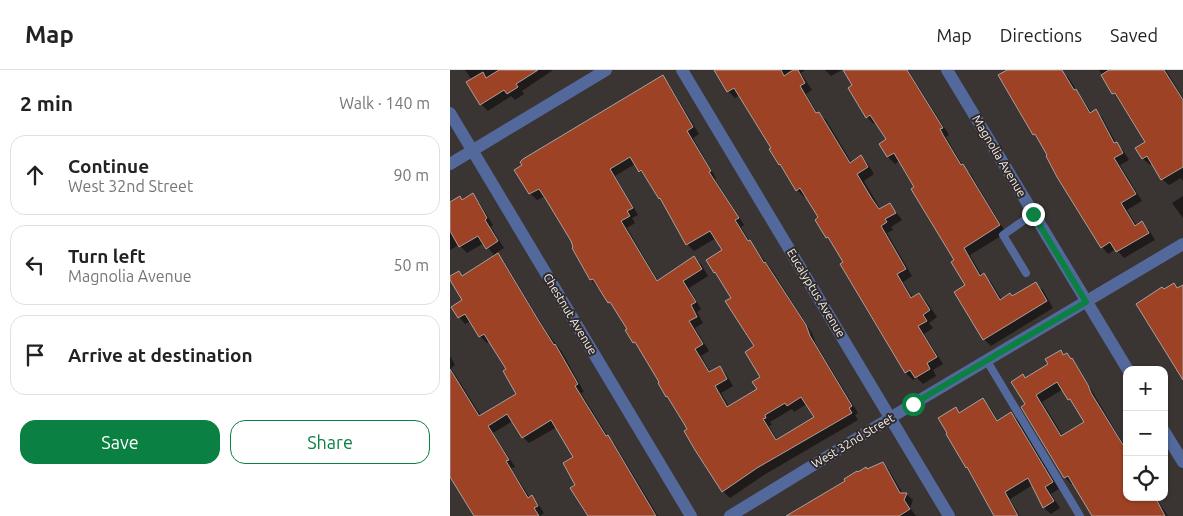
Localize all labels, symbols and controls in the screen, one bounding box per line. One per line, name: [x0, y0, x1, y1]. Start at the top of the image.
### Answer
text: Map: [25, 21, 74, 48]
text: Map: [936, 25, 972, 45]
text: Directions: [1000, 25, 1082, 45]
text: Saved: [1110, 25, 1158, 45]
text: 2 min: [20, 91, 73, 115]
text: Walk · 140 m: [339, 94, 430, 112]
street label: Magnolia Avenue: [970, 113, 1029, 199]
text: Continue: [68, 155, 149, 177]
icon: ahead: [21, 161, 49, 189]
text: 90 m: [393, 166, 429, 184]
text: West 32nd Street: [68, 177, 193, 195]
route end: [1022, 203, 1045, 226]
text: Turn left: [68, 245, 146, 267]
street label: Eucalyptus Avenue: [785, 246, 848, 339]
icon: left: [21, 251, 49, 279]
text: 50 m: [393, 256, 429, 274]
text: Magnolia Avenue: [68, 267, 192, 285]
street label: Chestnut Avenue: [541, 271, 600, 357]
icon: arrive: [21, 341, 49, 369]
text: Arrive at destination: [68, 344, 253, 366]
map controls: [1123, 366, 1168, 501]
button: +: [1123, 366, 1168, 411]
route start: [902, 393, 925, 416]
street label: West 32nd Street: [809, 411, 897, 470]
button: −: [1123, 411, 1168, 456]
button: Save: [20, 420, 220, 464]
button: Share: [230, 420, 430, 464]
button: locate: [1123, 456, 1168, 501]

